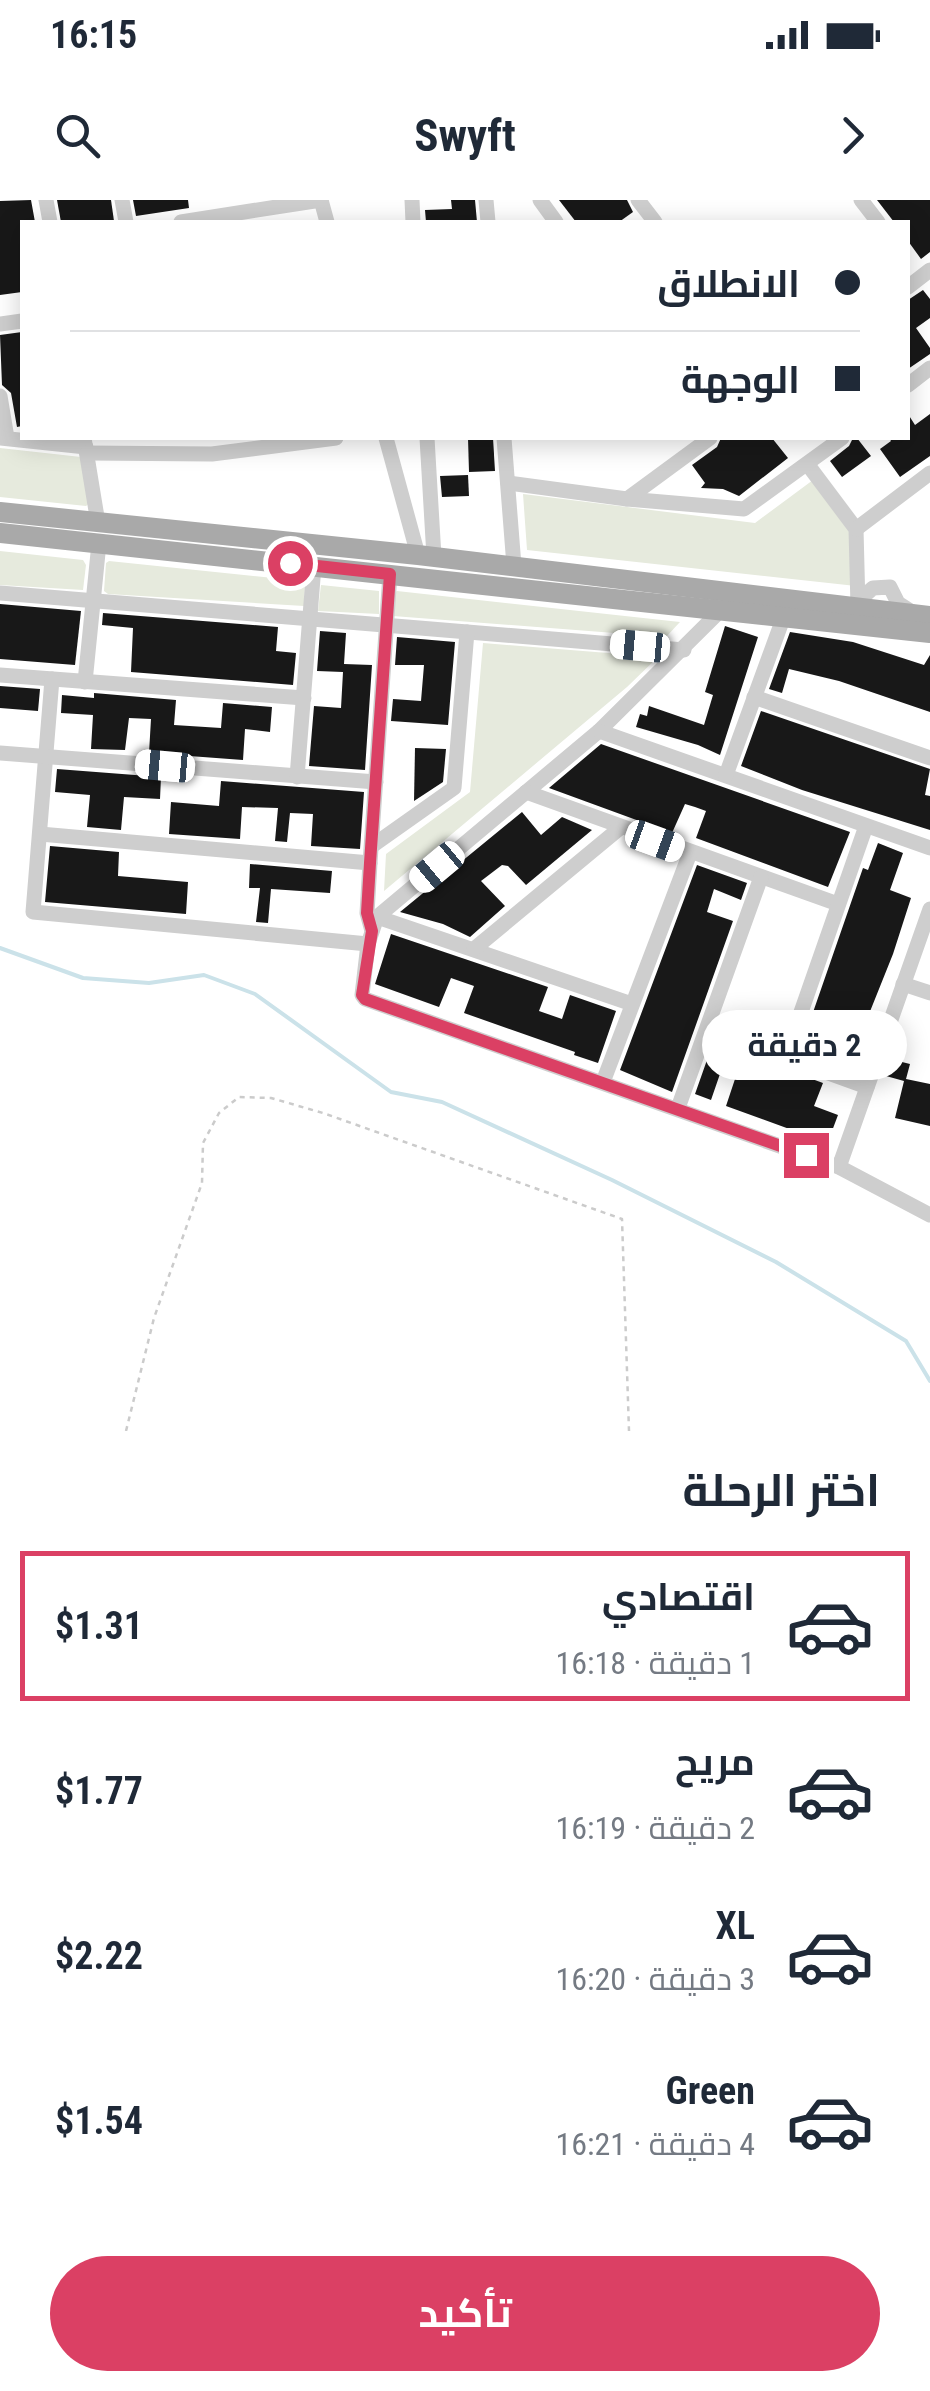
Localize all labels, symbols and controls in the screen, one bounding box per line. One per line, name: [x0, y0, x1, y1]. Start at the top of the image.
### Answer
text: 16:15: [50, 13, 137, 57]
icon: search: [50, 108, 105, 163]
icon: forward: [825, 108, 880, 163]
text: Swyft: [414, 109, 516, 162]
text: الانطلاق: [657, 262, 800, 306]
text: الوجهة: [681, 358, 800, 402]
route start: [268, 541, 313, 586]
car: [609, 628, 671, 664]
car: [134, 748, 196, 784]
car: [622, 817, 688, 865]
car: [404, 836, 470, 898]
callout: 2 دقيقة: [704, 1010, 908, 1080]
text: 2 دقيقة: [747, 1026, 862, 1064]
route end: [784, 1133, 829, 1178]
text: اختر الرحلة: [683, 1464, 880, 1517]
text: اقتصادي: [602, 1575, 755, 1619]
icon: car: [785, 1581, 875, 1671]
text: $1.31: [55, 1604, 143, 1648]
text: 1 دقيقة · 16:18: [555, 1644, 755, 1682]
text: مريح: [675, 1740, 755, 1784]
icon: car: [785, 1746, 875, 1836]
text: $1.77: [55, 1769, 143, 1813]
text: 2 دقيقة · 16:19: [555, 1809, 755, 1847]
text: XL: [716, 1904, 755, 1948]
icon: car: [785, 1911, 875, 2001]
text: $2.22: [55, 1934, 143, 1978]
text: 3 دقيقة · 16:20: [555, 1960, 755, 1998]
text: Green: [665, 2069, 755, 2113]
icon: car: [785, 2076, 875, 2166]
text: $1.54: [55, 2099, 143, 2143]
text: 4 دقيقة · 16:21: [555, 2125, 755, 2163]
button: تأكيد: [50, 2256, 880, 2371]

